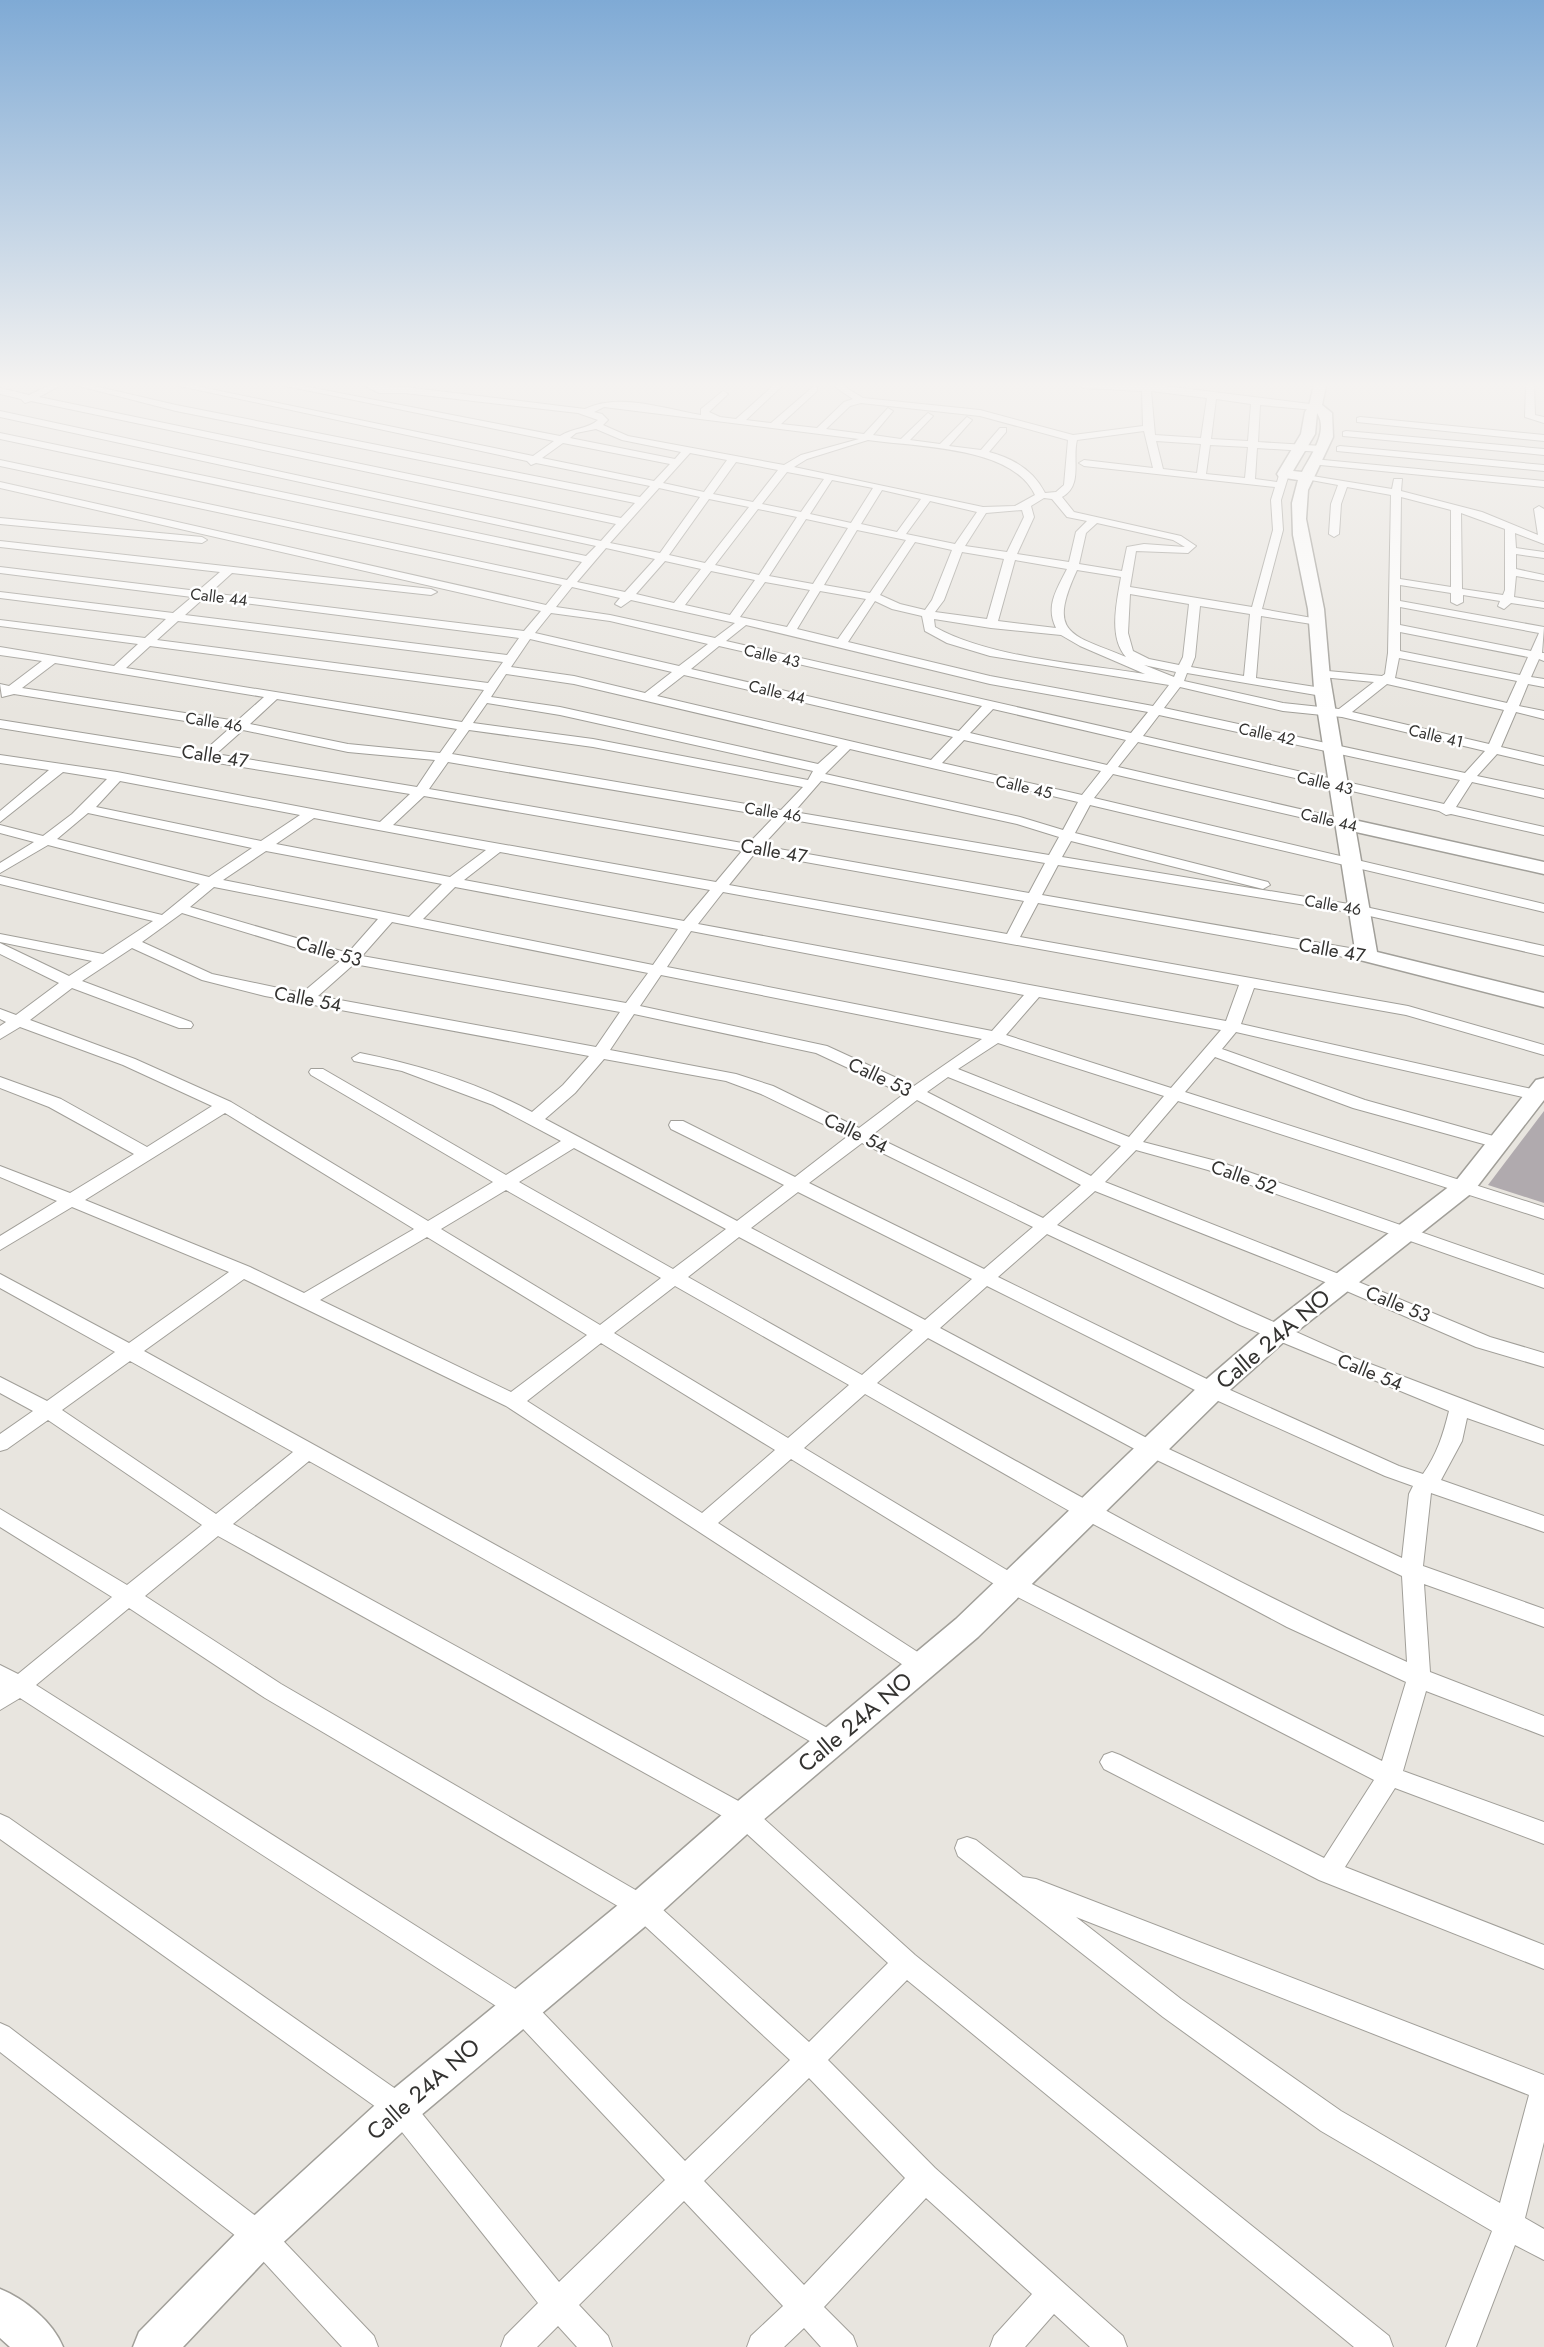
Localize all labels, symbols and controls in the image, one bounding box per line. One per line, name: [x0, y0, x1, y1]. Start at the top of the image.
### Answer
street label: Calle 44: [189, 582, 249, 612]
street label: Calle 43: [742, 638, 803, 674]
street label: Calle 44: [746, 674, 808, 710]
street label: Calle 46: [184, 706, 244, 738]
street label: Calle 42: [1236, 717, 1298, 751]
street label: Calle 41: [1406, 719, 1466, 753]
street label: Calle 47: [180, 737, 250, 775]
street label: Calle 43: [1295, 765, 1356, 801]
street label: Calle 45: [993, 769, 1055, 805]
street label: Calle 46: [743, 796, 803, 828]
street label: Calle 44: [1298, 802, 1360, 838]
street label: Calle 47: [738, 832, 810, 870]
street label: Calle 46: [1303, 889, 1363, 921]
street label: Calle 53: [293, 929, 365, 973]
street label: Calle 47: [1296, 931, 1368, 969]
street label: Calle 54: [272, 979, 344, 1019]
street label: Calle 53: [844, 1051, 916, 1103]
street label: Calle 54: [819, 1106, 893, 1160]
street label: Calle 52: [1208, 1153, 1280, 1201]
street label: Calle 53: [1362, 1279, 1434, 1329]
street label: Calle 24A NO: [1208, 1281, 1338, 1397]
street label: Calle 54: [1333, 1347, 1407, 1397]
street label: Calle 24A NO: [790, 1664, 920, 1780]
street label: Calle 24A NO: [359, 2030, 487, 2148]

